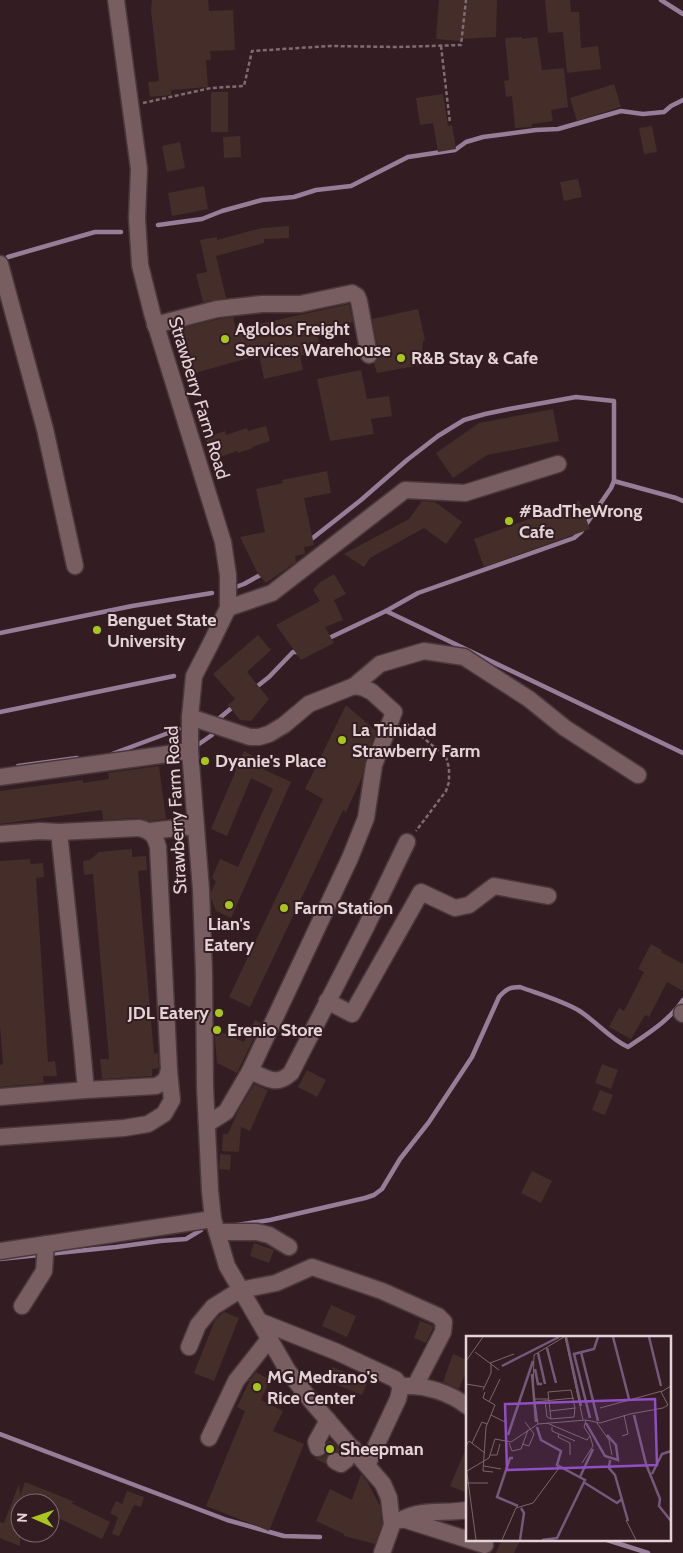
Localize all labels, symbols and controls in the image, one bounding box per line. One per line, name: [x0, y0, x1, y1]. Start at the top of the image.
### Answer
street label: Strawberry Farm Road: [164, 314, 234, 482]
place label: Aglolos Freight Services Warehouse: [235, 318, 391, 361]
marker: Aglolos Freight Services Warehouse: [219, 333, 231, 345]
place label: R&B Stay & Cafe: [411, 347, 538, 369]
marker: R&B Stay & Cafe: [395, 352, 407, 364]
place label: #BadTheWrong Cafe: [519, 500, 642, 543]
marker: #BadTheWrong Cafe: [503, 515, 515, 527]
place label: Benguet State University: [107, 609, 217, 652]
marker: Benguet State University: [91, 624, 103, 636]
place label: La Trinidad Strawberry Farm: [352, 719, 480, 762]
street label: Strawberry Farm Road: [161, 725, 191, 895]
marker: La Trinidad Strawberry Farm: [336, 734, 348, 746]
place label: Dyanie's Place: [215, 750, 326, 772]
marker: Dyanie's Place: [199, 755, 211, 767]
place label: Farm Station: [294, 897, 393, 919]
marker: Lian's Eatery: [223, 899, 235, 911]
marker: Farm Station: [278, 902, 290, 914]
place label: Lian's Eatery: [204, 913, 254, 956]
place label: JDL Eatery: [127, 1002, 209, 1024]
marker: JDL Eatery: [213, 1007, 225, 1019]
place label: Erenio Store: [227, 1019, 322, 1041]
marker: Erenio Store: [211, 1024, 223, 1036]
inset map: [466, 1336, 670, 1540]
place label: MG Medrano's Rice Center: [267, 1366, 378, 1409]
marker: MG Medrano's Rice Center: [251, 1381, 263, 1393]
place label: Sheepman: [340, 1438, 424, 1460]
marker: Sheepman: [324, 1443, 336, 1455]
north arrow: [10, 1493, 60, 1543]
text: N: [13, 1512, 31, 1523]

